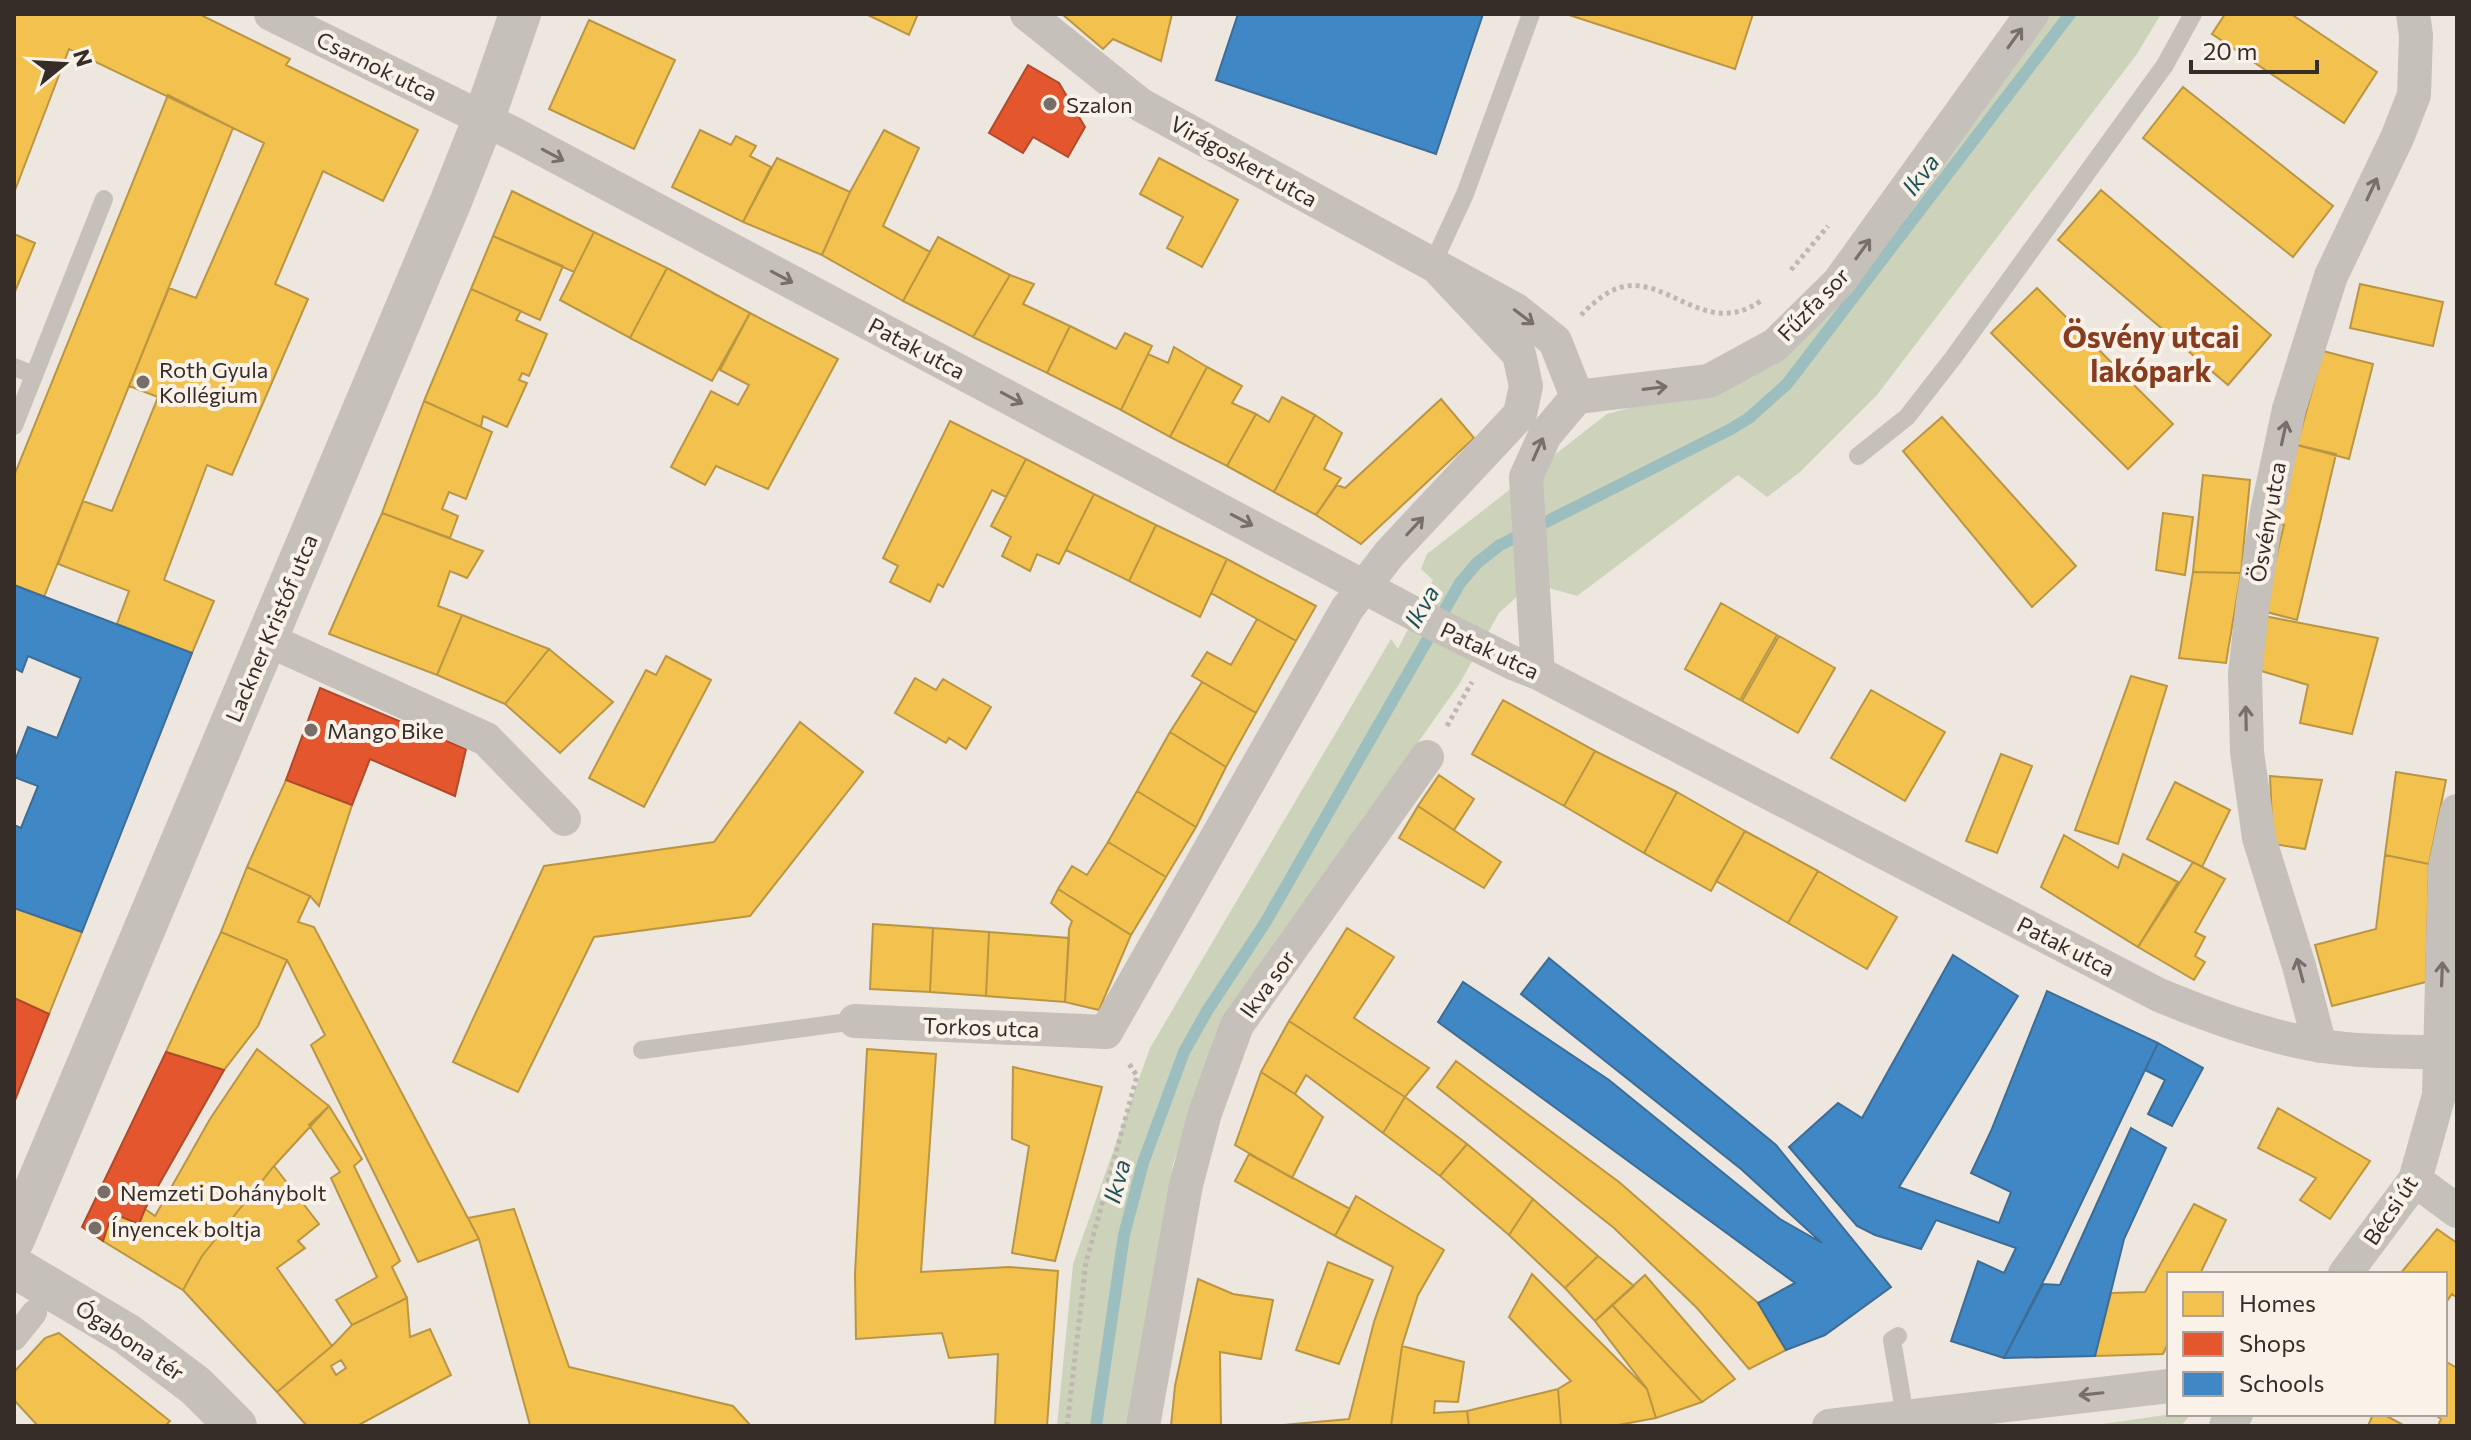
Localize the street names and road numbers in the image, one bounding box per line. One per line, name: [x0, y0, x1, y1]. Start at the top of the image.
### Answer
street label: Csarnok utca: [312, 25, 442, 107]
street label: Virágoskert utca: [1166, 109, 1322, 213]
street label: Fűzfa sor: [1771, 262, 1855, 346]
street label: Patak utca: [864, 311, 970, 385]
street label: Ösvény utca: [2243, 460, 2291, 584]
street label: Lackner Kristóf utca: [219, 530, 323, 726]
street label: Patak utca: [1436, 615, 1544, 685]
street label: Patak utca: [2013, 910, 2119, 982]
street label: Ikva sor: [1234, 945, 1301, 1023]
street label: Torkos utca: [922, 1011, 1040, 1043]
street label: Bécsi út: [2357, 1170, 2423, 1250]
street label: Ógabona tér: [71, 1294, 190, 1386]

